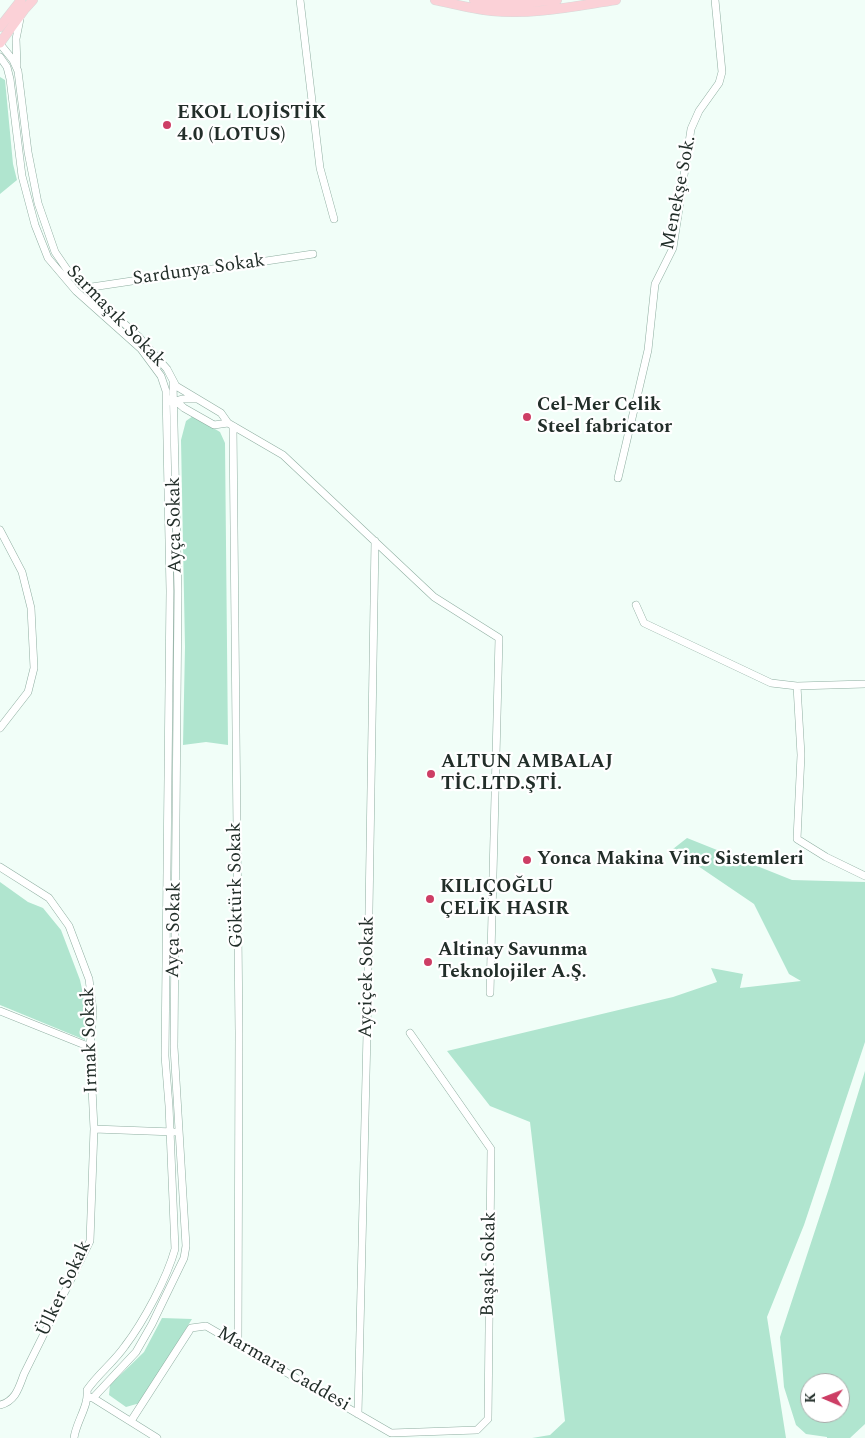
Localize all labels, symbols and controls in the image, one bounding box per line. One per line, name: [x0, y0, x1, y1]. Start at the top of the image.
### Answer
place label: EKOL LOJİSTİK 4.0 (LOTUS): [177, 103, 326, 147]
marker: EKOL LOJİSTİK 4.0 (LOTUS): [161, 119, 173, 131]
street label: Menekşe Sok.: [658, 134, 702, 252]
street label: Sardunya Sokak: [131, 250, 267, 292]
street label: Sarmaşık Sokak: [61, 261, 169, 373]
place label: Cel-Mer Celik Steel fabricator: [537, 395, 672, 439]
marker: Cel-Mer Celik Steel fabricator: [521, 411, 533, 423]
street label: Ayça Sokak: [164, 477, 188, 573]
place label: ALTUN AMBALAJ TİC.LTD.ŞTİ.: [441, 752, 613, 796]
marker: ALTUN AMBALAJ TİC.LTD.ŞTİ.: [425, 768, 437, 780]
street label: Göktürk Sokak: [225, 822, 249, 948]
place label: Yonca Makina Vinc Sistemleri: [537, 849, 804, 871]
marker: Yonca Makina Vinc Sistemleri: [521, 854, 533, 866]
place label: KILIÇOĞLU ÇELİK HASIR: [440, 877, 569, 921]
street label: Ayça Sokak: [163, 882, 187, 978]
marker: KILIÇOĞLU ÇELİK HASIR: [424, 893, 436, 905]
street label: Ayçiçek Sokak: [356, 916, 380, 1038]
place label: Altinay Savunma Teknolojiler A.Ş.: [438, 940, 587, 984]
marker: Altinay Savunma Teknolojiler A.Ş.: [422, 956, 434, 968]
street label: Irmak Sokak: [78, 986, 104, 1094]
street label: Başak Sokak: [478, 1211, 502, 1317]
street label: Ülker Sokak: [33, 1237, 97, 1341]
street label: Marmara Caddesi: [212, 1323, 354, 1417]
north arrow: [800, 1373, 850, 1423]
text: K: [800, 1392, 821, 1403]

